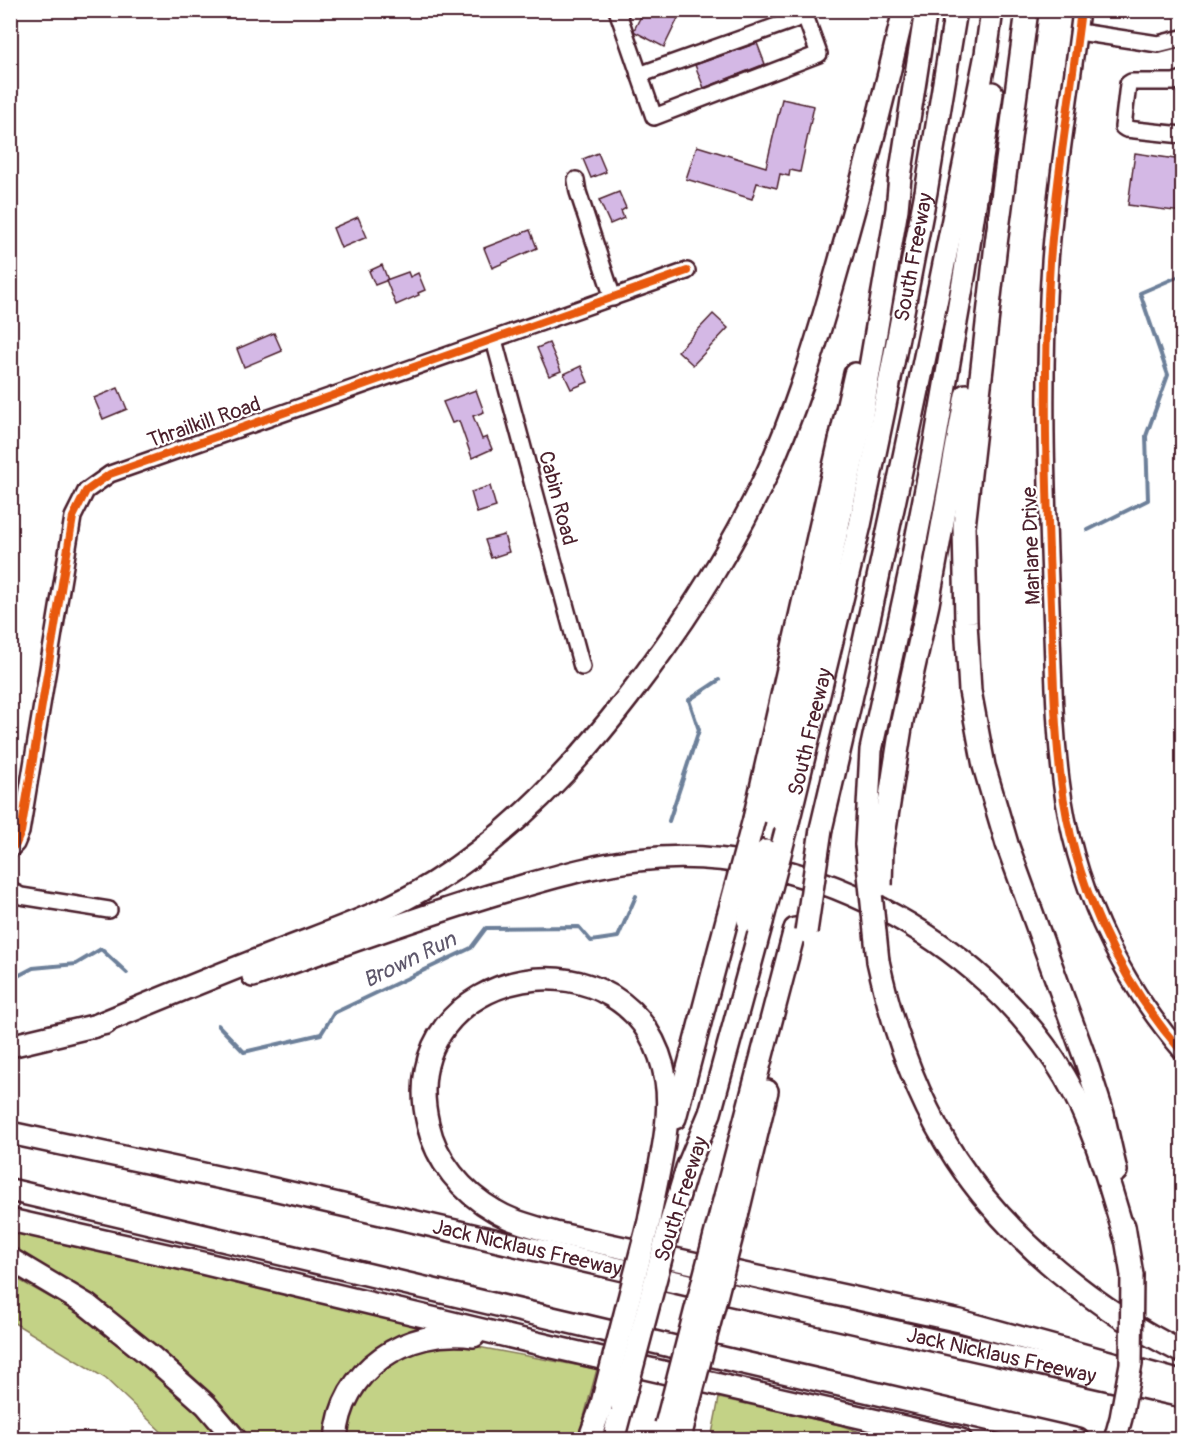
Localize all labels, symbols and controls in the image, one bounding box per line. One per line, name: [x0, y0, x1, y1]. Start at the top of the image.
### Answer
street label: South Freeway: [888, 191, 940, 324]
street label: Thrailkill Road: [144, 390, 264, 454]
street label: Cabin Road: [532, 448, 583, 548]
street label: Marlane Drive: [1016, 486, 1047, 605]
street label: South Freeway: [782, 665, 839, 799]
water label: Brown Run: [358, 925, 462, 994]
street label: South Freeway: [649, 1133, 714, 1265]
street label: Jack Nicklaus Freeway: [430, 1213, 625, 1283]
street label: Jack Nicklaus Freeway: [904, 1321, 1099, 1390]

